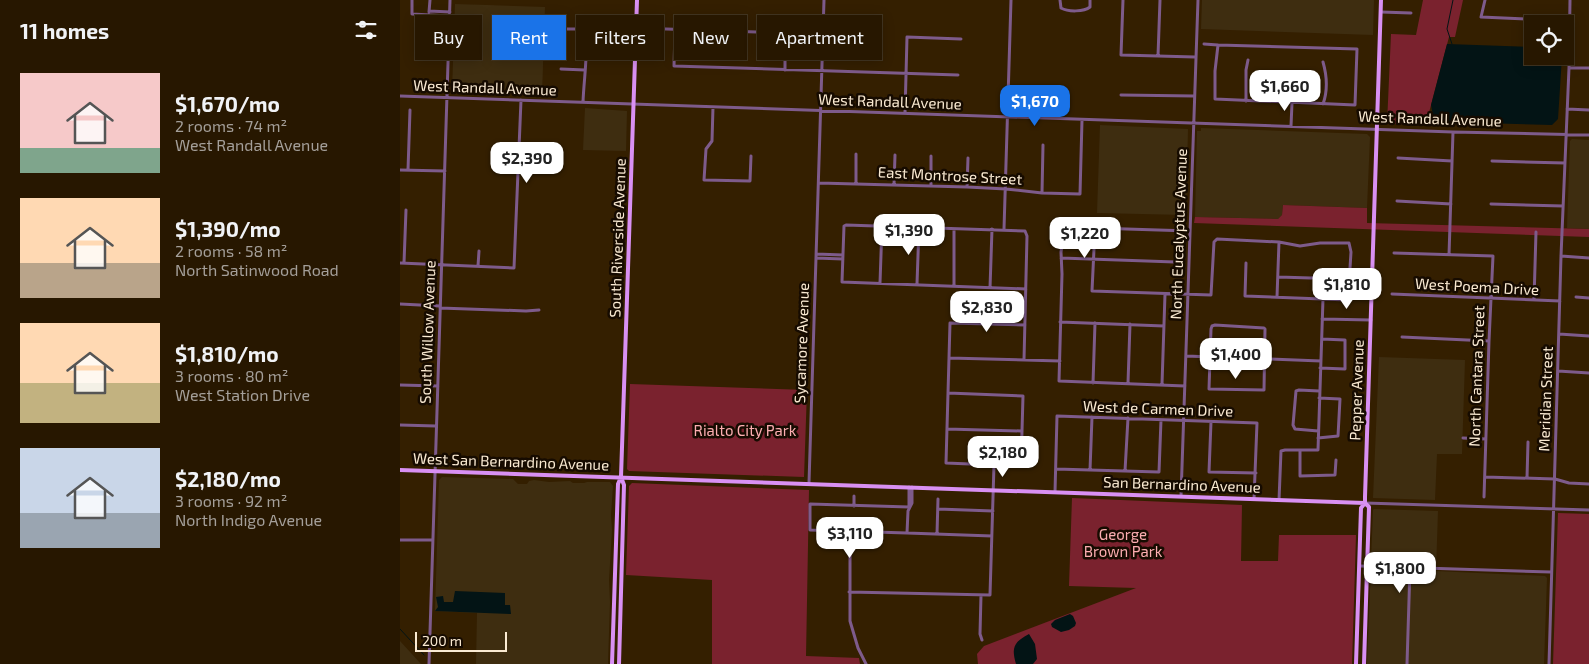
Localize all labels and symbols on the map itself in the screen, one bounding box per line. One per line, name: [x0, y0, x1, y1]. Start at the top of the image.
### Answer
pin: $1,660: [1244, 70, 1326, 112]
street label: West Randall Avenue: [413, 76, 557, 98]
pin: $1,670: [994, 84, 1076, 127]
street label: West Randall Avenue: [818, 90, 962, 112]
street label: West Randall Avenue: [1358, 107, 1502, 129]
pin: $2,390: [486, 142, 568, 184]
street label: North Eucalyptus Avenue: [1166, 148, 1190, 320]
street label: South Riverside Avenue: [605, 158, 629, 318]
street label: East Montrose Street: [877, 162, 1023, 188]
pin: $1,390: [868, 214, 950, 256]
pin: $1,220: [1044, 216, 1126, 259]
street label: South Willow Avenue: [415, 260, 439, 404]
pin: $1,810: [1306, 268, 1388, 310]
street label: West Poema Drive: [1414, 274, 1540, 298]
street label: Sycamore Avenue: [790, 282, 812, 403]
pin: $2,830: [946, 290, 1028, 333]
street label: North Cantara Street: [1465, 305, 1487, 447]
pin: $1,400: [1195, 338, 1277, 380]
street label: Pepper Avenue: [1345, 339, 1367, 441]
street label: Meridian Street: [1534, 346, 1556, 452]
street label: West de Carmen Drive: [1083, 396, 1233, 420]
park label: Rialto City Park: [694, 421, 797, 439]
pin: $2,180: [962, 436, 1044, 478]
street label: West San Bernardino Avenue: [413, 449, 609, 473]
street label: San Bernardino Avenue: [1103, 472, 1261, 496]
pin: $3,110: [809, 516, 891, 559]
park label: George Brown Park: [1084, 525, 1163, 560]
pin: $1,800: [1359, 552, 1441, 594]
scale bar: [415, 629, 508, 652]

